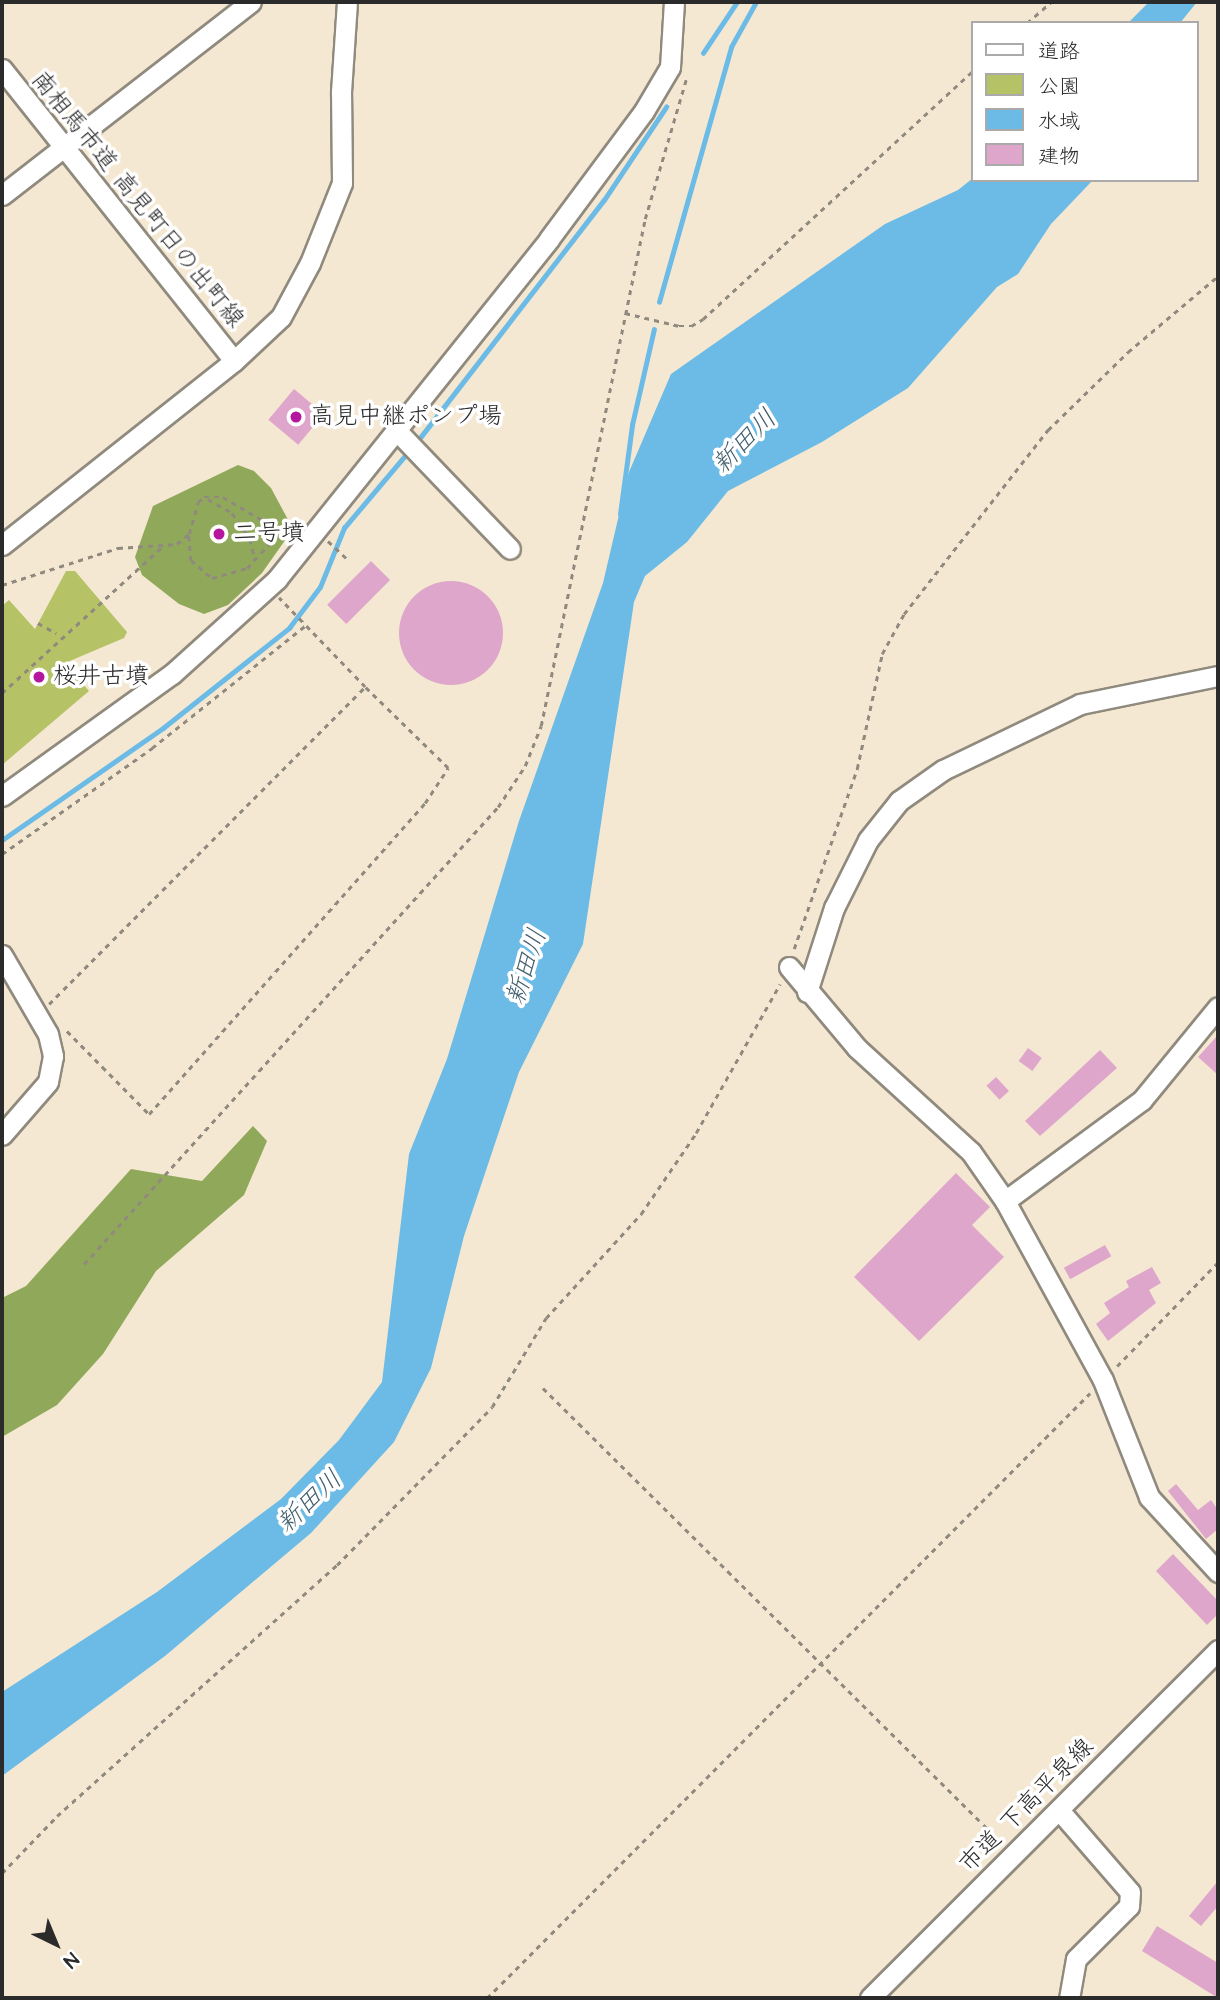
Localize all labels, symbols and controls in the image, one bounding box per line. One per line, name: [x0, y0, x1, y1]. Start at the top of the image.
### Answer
legend: [972, 21, 1199, 182]
text: 道路: [1038, 37, 1080, 66]
street label: 南相馬市道 高見町日の出町線: [25, 66, 249, 334]
text: 公園: [1038, 72, 1080, 101]
text: 水域: [1038, 107, 1080, 136]
text: 建物: [1038, 142, 1080, 171]
place label: 高見中継ポンプ場: [310, 403, 502, 431]
water label: 新田川: [706, 403, 784, 481]
marker: 高見中継ポンプ場: [288, 409, 304, 425]
place label: 二号墳: [233, 520, 305, 548]
marker: 二号墳: [211, 526, 227, 542]
place label: 桜井古墳: [53, 663, 149, 691]
marker: 桜井古墳: [31, 669, 47, 685]
water label: 新田川: [500, 925, 554, 1009]
water label: 新田川: [271, 1464, 349, 1540]
street label: 市道 下高平泉線: [954, 1733, 1100, 1879]
north arrow: [21, 1909, 91, 1979]
text: N: [57, 1946, 84, 1974]

